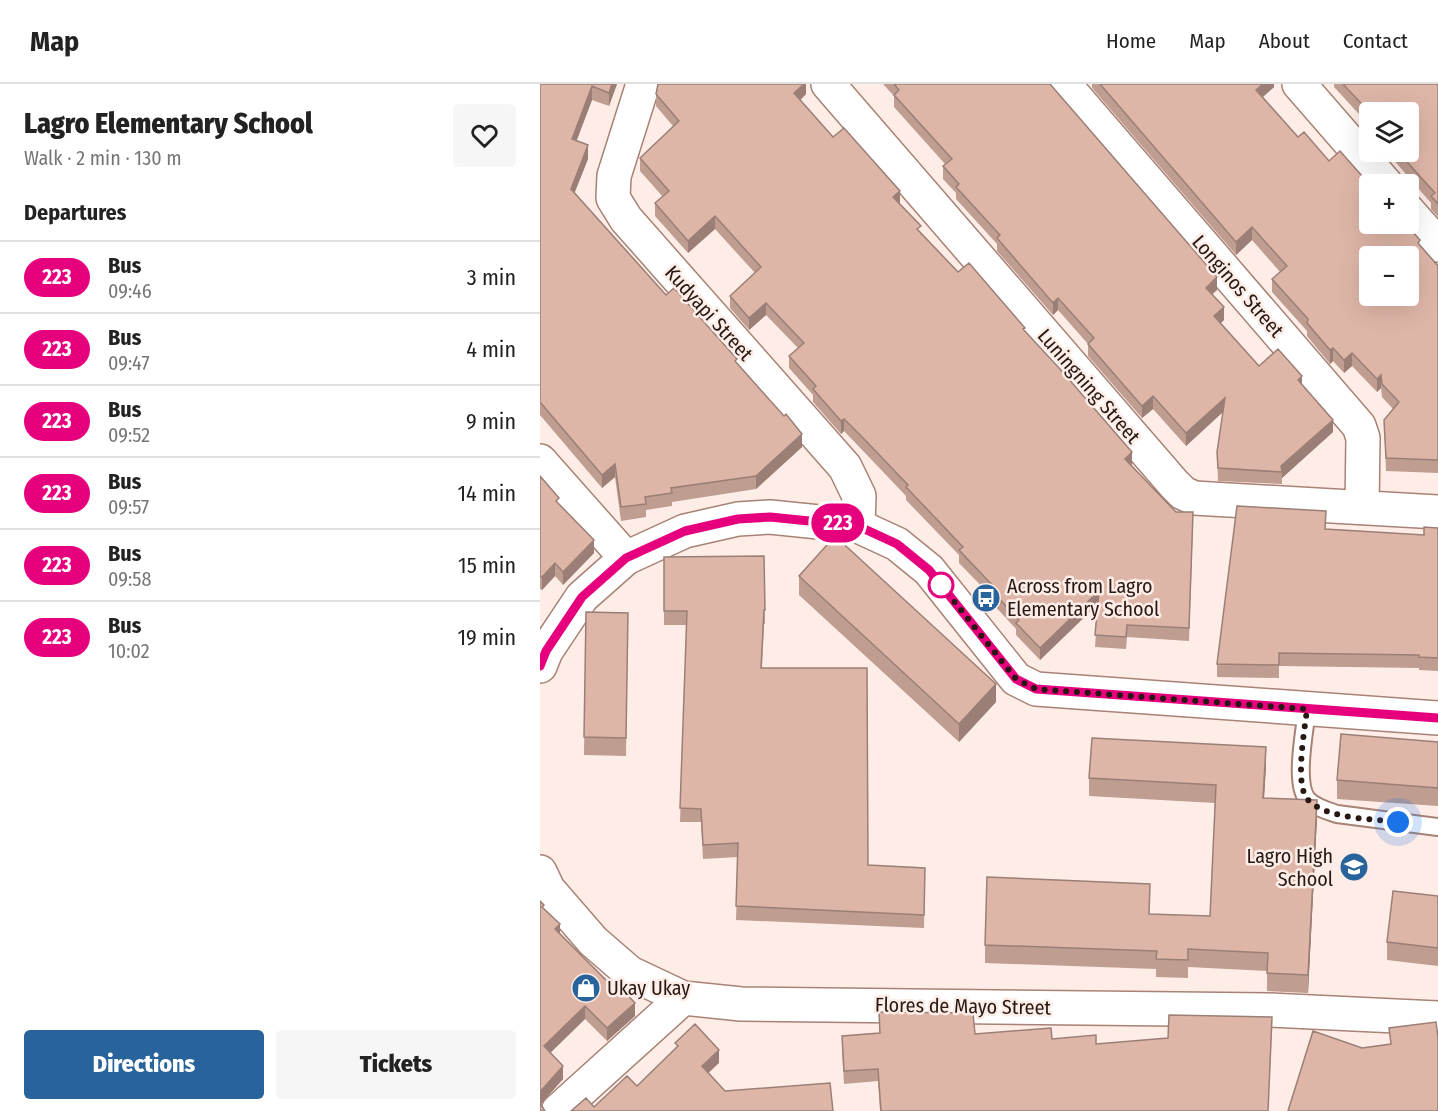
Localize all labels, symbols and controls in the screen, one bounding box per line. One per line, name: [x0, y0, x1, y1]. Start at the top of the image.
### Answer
text: Map: [30, 25, 79, 58]
text: Home: [1106, 28, 1156, 54]
text: Map: [1189, 28, 1226, 54]
text: About: [1259, 28, 1310, 54]
text: Contact: [1343, 28, 1408, 54]
map controls: [1359, 102, 1419, 306]
button: layers: [1359, 102, 1419, 162]
button: heart: [453, 104, 516, 167]
text: Lagro Elementary School: [24, 107, 313, 140]
text: Walk · 2 min · 130 m: [24, 146, 182, 170]
button: +: [1359, 174, 1419, 234]
text: Departures: [24, 199, 126, 226]
street label: Longinos Street: [1187, 230, 1289, 342]
button: −: [1359, 246, 1419, 306]
text: Bus: [108, 252, 141, 279]
street label: Kudyapi Street: [660, 261, 758, 366]
text: 223: [42, 264, 72, 290]
text: 3 min: [467, 264, 516, 291]
text: 09:46: [108, 279, 152, 303]
text: Bus: [108, 324, 141, 351]
street label: Luningning Street: [1033, 324, 1146, 449]
text: 223: [42, 336, 72, 362]
text: 4 min: [466, 336, 516, 363]
text: 09:47: [108, 351, 150, 375]
text: Bus: [108, 396, 141, 423]
text: 223: [42, 408, 72, 434]
text: 9 min: [466, 408, 516, 435]
text: 09:52: [108, 423, 150, 447]
text: Bus: [108, 468, 141, 495]
text: 223: [42, 480, 72, 506]
text: 14 min: [458, 480, 516, 507]
text: 09:57: [108, 495, 149, 519]
line badge: 223: [804, 504, 872, 542]
text: 223: [823, 510, 853, 536]
text: Bus: [108, 540, 141, 567]
text: 223: [42, 552, 72, 578]
text: 15 min: [458, 552, 516, 579]
text: 09:58: [108, 567, 151, 591]
unlabelled marker: [928, 572, 954, 598]
place label: Across from Lagro Elementary School: [1007, 574, 1159, 621]
bus stop icon: Across from Lagro Elementary School: [970, 582, 1002, 614]
text: Bus: [108, 612, 141, 639]
text: 223: [42, 624, 72, 650]
text: 19 min: [458, 624, 516, 651]
text: 10:02: [108, 639, 149, 663]
your location: [1383, 807, 1413, 837]
place label: Lagro High School: [1247, 844, 1333, 891]
school or university icon: Lagro High School: [1338, 851, 1370, 883]
shop icon: Ukay Ukay: [570, 972, 602, 1004]
place label: Ukay Ukay: [607, 976, 690, 1000]
street label: Flores de Mayo Street: [875, 992, 1052, 1020]
button: Directions: [24, 1030, 264, 1099]
button: Tickets: [276, 1030, 516, 1099]

